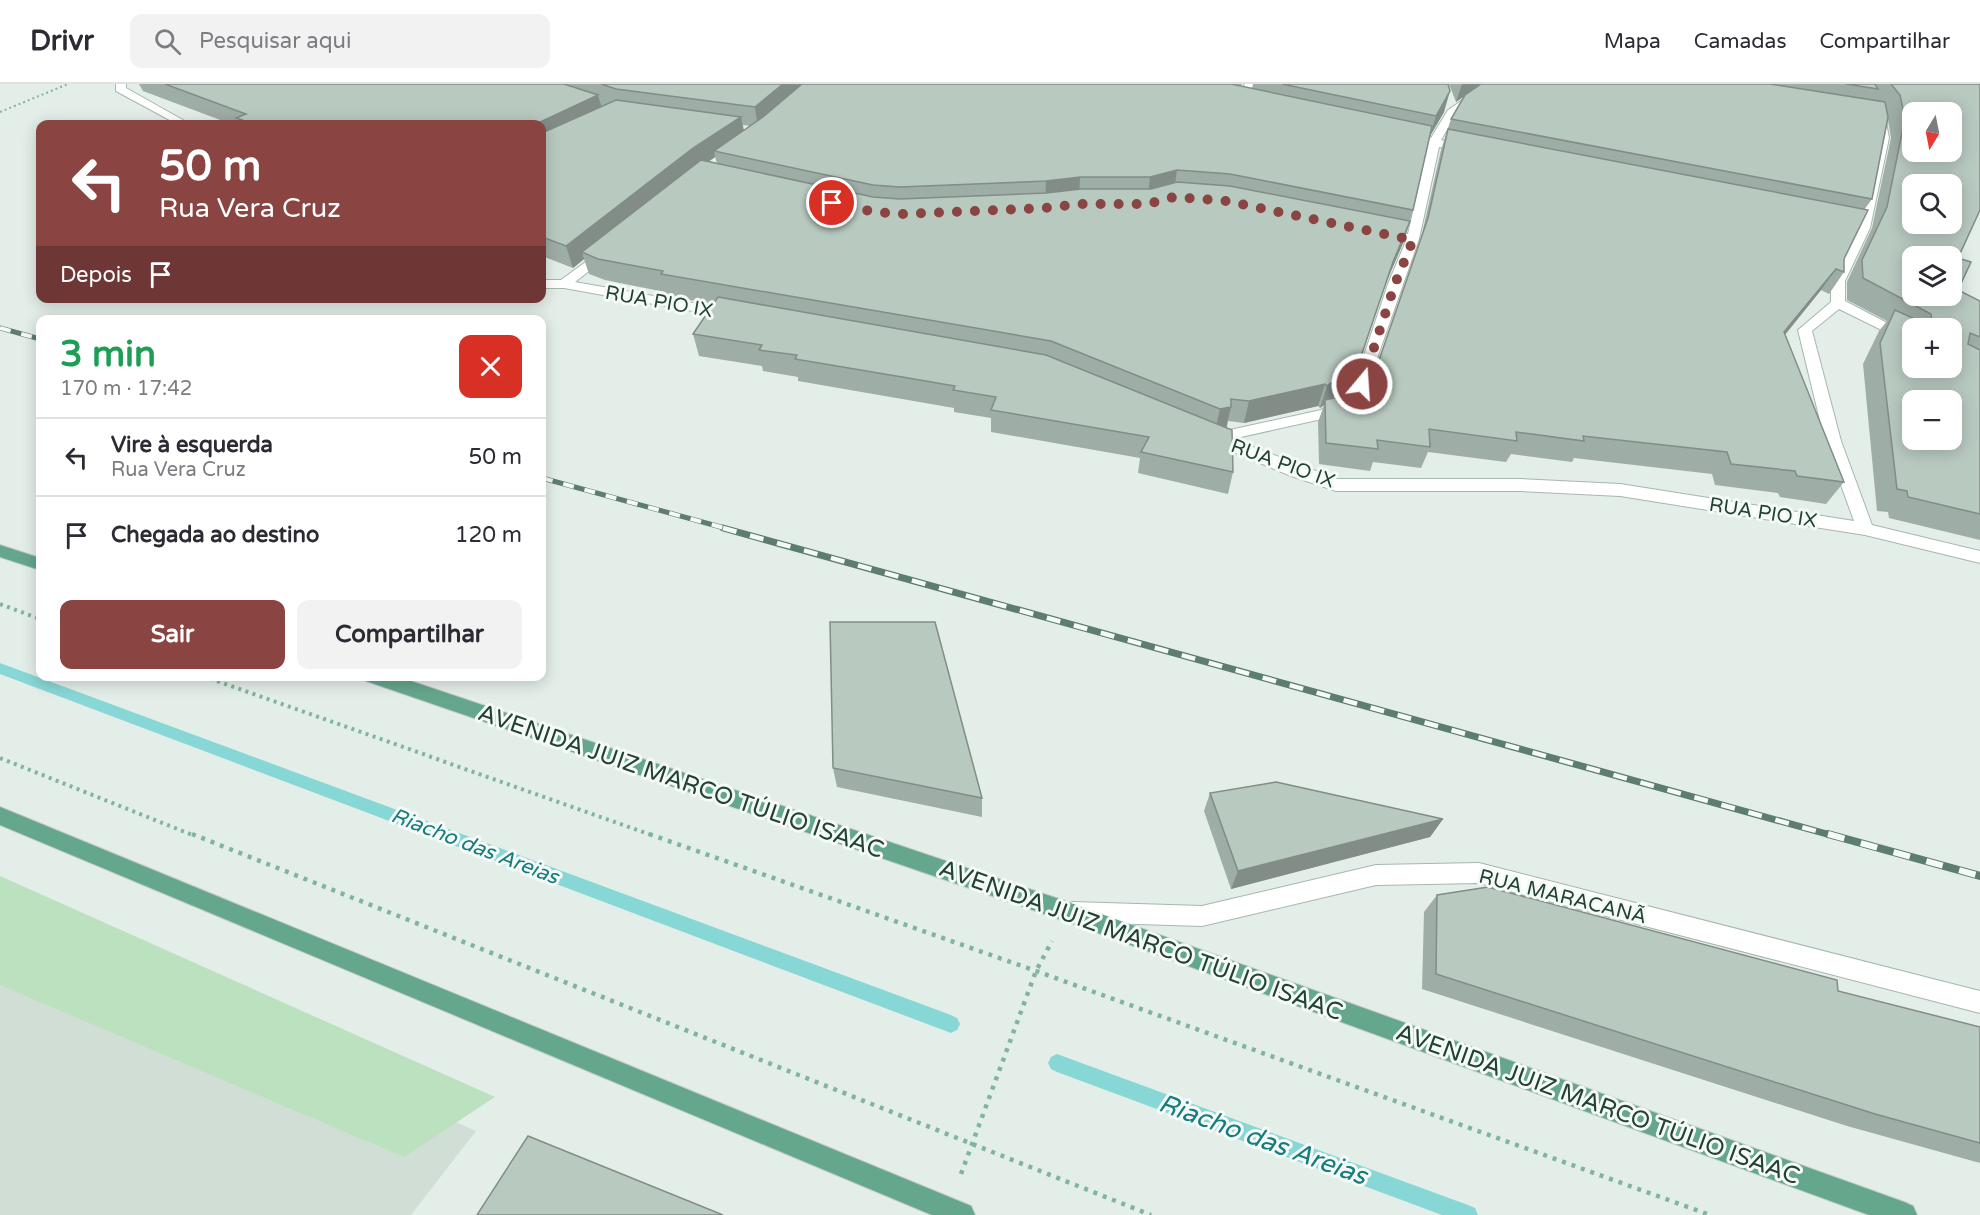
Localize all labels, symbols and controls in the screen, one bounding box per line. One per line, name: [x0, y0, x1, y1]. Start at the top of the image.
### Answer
search box: [130, 14, 550, 68]
text: Drivr: [30, 24, 94, 58]
icon: search: [151, 25, 184, 58]
text: Pesquisar aqui: [199, 28, 352, 54]
text: Mapa: [1604, 29, 1661, 54]
text: Camadas: [1694, 29, 1786, 54]
text: Compartilhar: [1819, 29, 1950, 54]
north arrow: [1902, 102, 1962, 162]
map controls: [1902, 102, 1962, 450]
text: 50 m: [159, 141, 261, 192]
icon: left: [60, 144, 138, 222]
button: search: [1902, 174, 1962, 234]
pin: [806, 177, 857, 228]
icon: arrive: [815, 186, 848, 219]
text: Rua Vera Cruz: [159, 192, 341, 225]
button: layers: [1902, 246, 1962, 306]
icon: arrive: [144, 258, 177, 291]
text: Depois: [60, 262, 132, 288]
street label: RUA PIO IX: [603, 281, 714, 323]
button: +: [1902, 318, 1962, 378]
text: 3 min: [60, 333, 156, 376]
button: close: [459, 335, 522, 398]
position arrow: [1330, 352, 1394, 416]
text: 170 m · 17:42: [60, 377, 192, 401]
button: −: [1902, 390, 1962, 450]
text: Vire à esquerda: [111, 432, 273, 458]
street label: RUA PIO IX: [1227, 434, 1338, 494]
icon: left: [60, 441, 93, 474]
text: 50 m: [468, 444, 522, 470]
text: Rua Vera Cruz: [111, 458, 246, 482]
street label: RUA PIO IX: [1707, 493, 1818, 533]
icon: arrive: [60, 519, 93, 552]
text: Chegada ao destino: [111, 522, 319, 548]
text: 120 m: [455, 522, 522, 548]
button: Sair: [60, 600, 285, 669]
button: Compartilhar: [297, 600, 522, 669]
street label: AVENIDA JUIZ MARCO TÚLIO ISAAC: [474, 697, 888, 865]
water label: Riacho das Areias: [388, 803, 564, 891]
street label: AVENIDA JUIZ MARCO TÚLIO ISAAC: [935, 853, 1347, 1027]
street label: RUA MARACANÃ: [1476, 864, 1649, 929]
street label: AVENIDA JUIZ MARCO TÚLIO ISAAC: [1392, 1017, 1804, 1191]
water label: Riacho das Areias: [1155, 1087, 1373, 1192]

